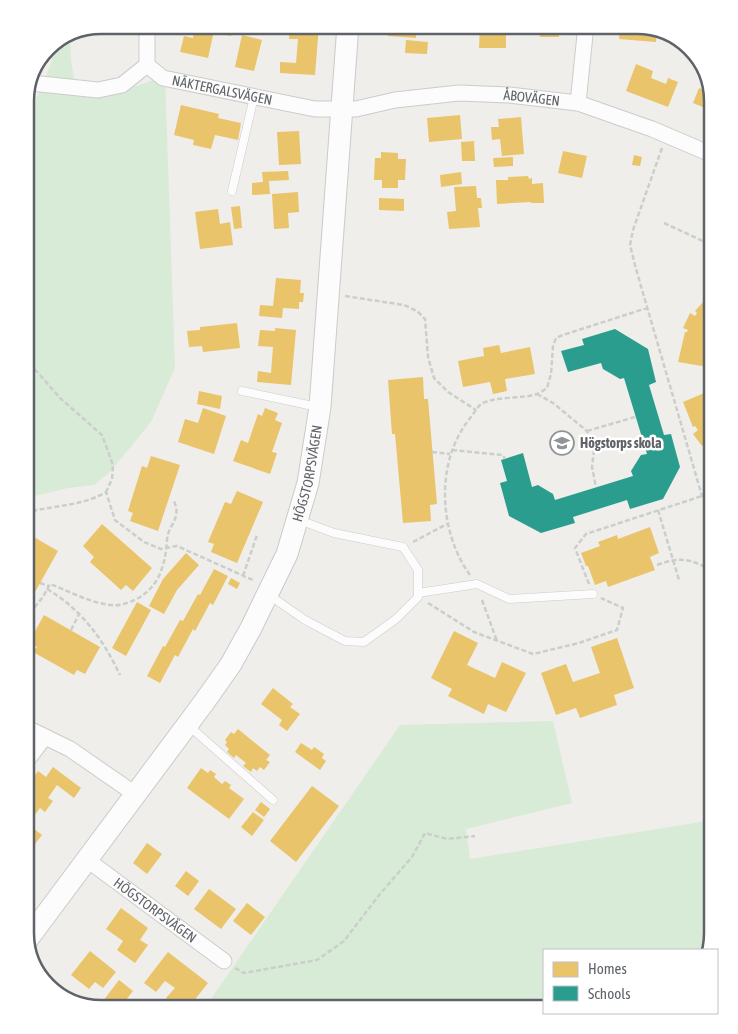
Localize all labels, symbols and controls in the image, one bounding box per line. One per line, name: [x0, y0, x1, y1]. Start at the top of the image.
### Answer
street label: NÄKTERGALSVÄGEN: [171, 72, 274, 108]
street label: ÅBOVÄGEN: [503, 86, 561, 109]
street label: HÖGSTORPSVÄGEN: [289, 424, 325, 524]
school or university icon: Högstorps skola: [549, 430, 575, 456]
place label: Högstorps skola: [580, 435, 662, 451]
street label: HÖGSTORPSVÄGEN: [111, 874, 200, 946]
legend: [543, 949, 718, 1014]
text: Homes: [588, 960, 627, 977]
text: Schools: [588, 985, 631, 1002]

